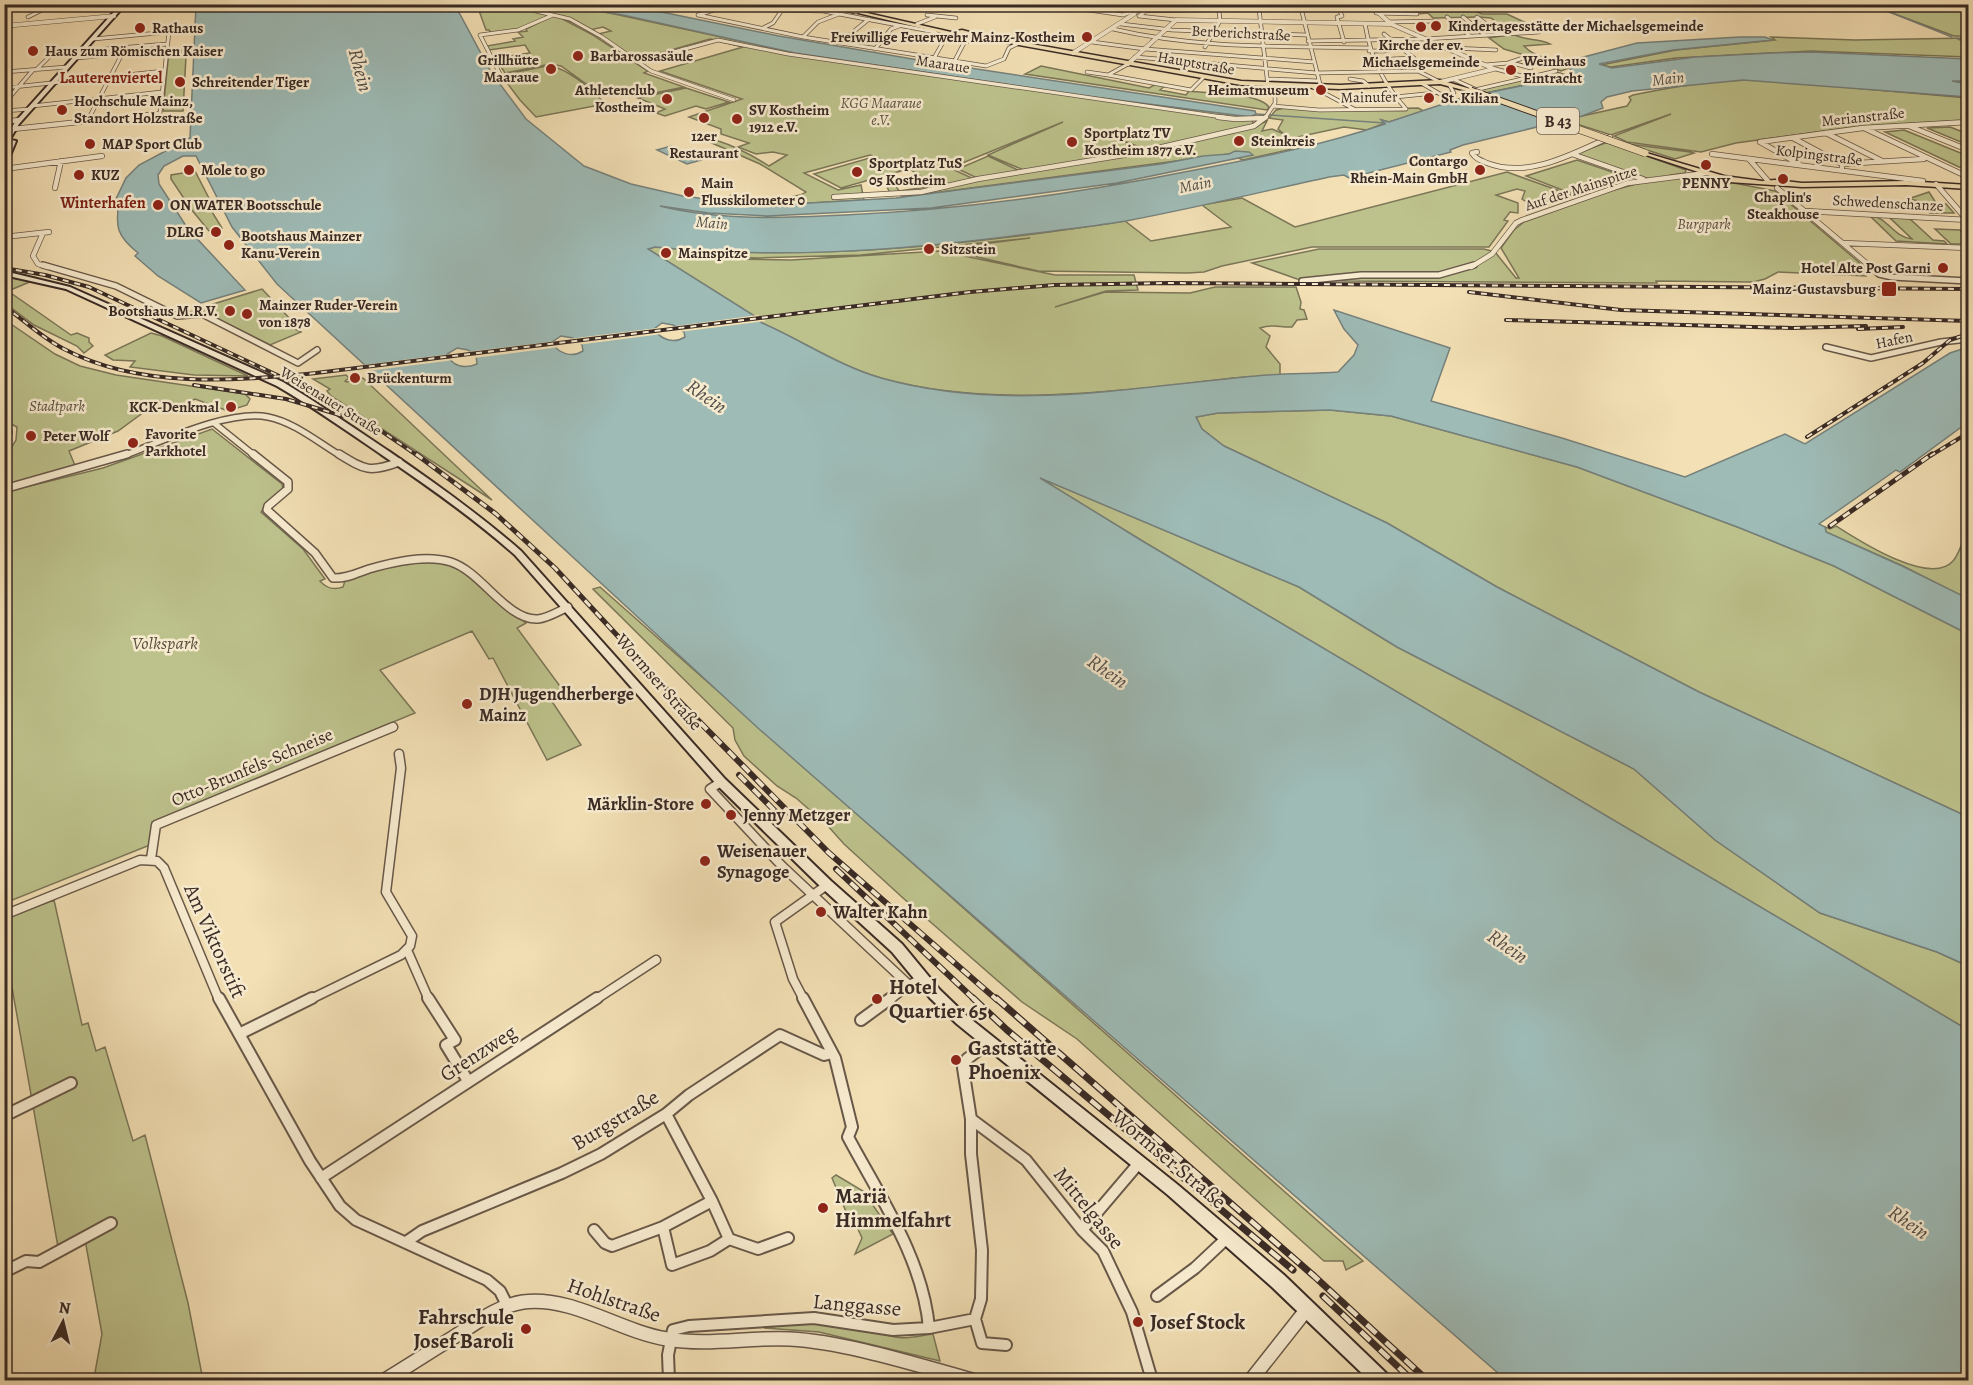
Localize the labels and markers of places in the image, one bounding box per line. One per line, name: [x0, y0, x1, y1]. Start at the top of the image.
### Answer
place label: Kindertagesstätte der Michaelsgemeinde: [1448, 16, 1704, 36]
place label: Rathaus: [152, 18, 203, 38]
marker: Kindertagesstätte der Michaelsgemeinde: [1429, 19, 1443, 33]
marker: Kirche der ev. Michaelsgemeinde: [1414, 20, 1428, 34]
marker: Rathaus: [133, 21, 147, 35]
place label: Freiwillige Feuerwehr Mainz-Kostheim: [830, 27, 1075, 47]
marker: Freiwillige Feuerwehr Mainz-Kostheim: [1080, 30, 1094, 44]
place label: Kirche der ev. Michaelsgemeinde: [1362, 35, 1480, 72]
place label: Haus zum Römischen Kaiser: [45, 41, 223, 61]
marker: Haus zum Römischen Kaiser: [26, 44, 40, 58]
place label: Barbarossasäule: [590, 46, 693, 66]
marker: Barbarossasäule: [571, 49, 585, 63]
place label: Grillhütte Maaraue: [478, 50, 539, 87]
place label: Weinhaus Eintracht: [1522, 51, 1586, 88]
marker: Grillhütte Maaraue: [544, 62, 558, 76]
marker: Weinhaus Eintracht: [1504, 63, 1518, 77]
place label: Schreitender Tiger: [192, 72, 309, 92]
marker: Schreitender Tiger: [173, 75, 187, 89]
place label: Athletenclub Kostheim: [574, 80, 655, 117]
place label: Heimatmuseum: [1207, 80, 1309, 100]
marker: Heimatmuseum: [1314, 83, 1328, 97]
place label: St. Kilian: [1441, 88, 1499, 108]
place label: Hochschule Mainz, Standort Holzstraße: [74, 91, 203, 128]
marker: St. Kilian: [1422, 91, 1436, 105]
marker: Athletenclub Kostheim: [660, 92, 674, 106]
place label: SV Kostheim 1912 e.V.: [749, 100, 830, 137]
marker: Hochschule Mainz, Standort Holzstraße: [55, 103, 69, 117]
marker: 12er Restaurant: [697, 111, 711, 125]
marker: SV Kostheim 1912 e.V.: [730, 112, 744, 126]
place label: Sportplatz TV Kostheim 1877 e.V.: [1084, 123, 1196, 160]
place label: 12er Restaurant: [669, 126, 739, 163]
place label: Steinkreis: [1251, 131, 1315, 151]
place label: MAP Sport Club: [102, 134, 202, 154]
marker: Steinkreis: [1232, 134, 1246, 148]
marker: Sportplatz TV Kostheim 1877 e.V.: [1065, 135, 1079, 149]
marker: MAP Sport Club: [83, 137, 97, 151]
place label: Contargo Rhein-Main GmbH: [1350, 151, 1468, 188]
place label: Sportplatz TuS 05 Kostheim: [869, 153, 962, 190]
marker: PENNY: [1699, 158, 1713, 172]
place label: Mole to go: [201, 160, 266, 180]
marker: Mole to go: [182, 163, 196, 177]
marker: Contargo Rhein-Main GmbH: [1473, 163, 1487, 177]
place label: KUZ: [91, 165, 120, 185]
marker: Sportplatz TuS 05 Kostheim: [850, 165, 864, 179]
marker: KUZ: [72, 168, 86, 182]
marker: Chaplin's Steakhouse: [1776, 172, 1790, 186]
place label: Main Flusskilometer 0: [701, 173, 805, 210]
place label: PENNY: [1682, 173, 1731, 193]
marker: Main Flusskilometer 0: [682, 185, 696, 199]
place label: Chaplin's Steakhouse: [1747, 187, 1819, 224]
place label: ON WATER Bootsschule: [170, 195, 322, 215]
marker: ON WATER Bootsschule: [151, 198, 165, 212]
place label: DLRG: [167, 222, 204, 242]
marker: DLRG: [209, 225, 223, 239]
place label: Bootshaus Mainzer Kanu-Verein: [241, 226, 362, 263]
marker: Bootshaus Mainzer Kanu-Verein: [222, 238, 236, 252]
place label: Sitzstein: [941, 239, 997, 259]
marker: Sitzstein: [922, 242, 936, 256]
place label: Mainspitze: [678, 243, 748, 263]
marker: Mainspitze: [659, 246, 673, 260]
place label: Hotel Alte Post Garni: [1801, 258, 1932, 278]
marker: Hotel Alte Post Garni: [1936, 261, 1950, 275]
place label: Mainz-Gustavsburg: [1753, 279, 1876, 299]
marker: Mainz-Gustavsburg: [1880, 280, 1898, 298]
place label: Mainzer Ruder-Verein von 1878: [258, 295, 398, 332]
place label: Bootshaus M.R.V.: [108, 301, 218, 321]
marker: Bootshaus M.R.V.: [223, 304, 237, 318]
marker: Mainzer Ruder-Verein von 1878: [240, 307, 254, 321]
place label: Brückenturm: [367, 368, 452, 388]
marker: Brückenturm: [348, 371, 362, 385]
place label: KCK-Denkmal: [129, 397, 219, 417]
marker: KCK-Denkmal: [224, 400, 238, 414]
place label: Favorite Parkhotel: [145, 424, 206, 461]
place label: Peter Wolf: [43, 426, 111, 446]
marker: Peter Wolf: [24, 429, 38, 443]
marker: Favorite Parkhotel: [126, 436, 140, 450]
place label: DJH Jugendherberge Mainz: [479, 682, 634, 727]
marker: DJH Jugendherberge Mainz: [460, 697, 474, 711]
place label: Märklin-Store: [587, 792, 694, 816]
marker: Märklin-Store: [699, 797, 713, 811]
place label: Jenny Metzger: [743, 803, 851, 827]
marker: Jenny Metzger: [724, 808, 738, 822]
place label: Weisenauer Synagoge: [716, 839, 807, 884]
marker: Weisenauer Synagoge: [698, 854, 712, 868]
place label: Walter Kahn: [832, 900, 928, 924]
marker: Walter Kahn: [814, 905, 828, 919]
place label: Hotel Quartier 65: [889, 973, 987, 1025]
marker: Hotel Quartier 65: [870, 992, 884, 1006]
place label: Gaststätte Phoenix: [968, 1034, 1057, 1086]
marker: Gaststätte Phoenix: [949, 1053, 963, 1067]
place label: Mariä Himmelfahrt: [835, 1182, 951, 1234]
marker: Mariä Himmelfahrt: [816, 1201, 830, 1215]
place label: Fahrschule Josef Baroli: [414, 1303, 514, 1355]
place label: Josef Stock: [1150, 1308, 1245, 1336]
marker: Josef Stock: [1131, 1315, 1145, 1329]
marker: Fahrschule Josef Baroli: [519, 1322, 533, 1336]

